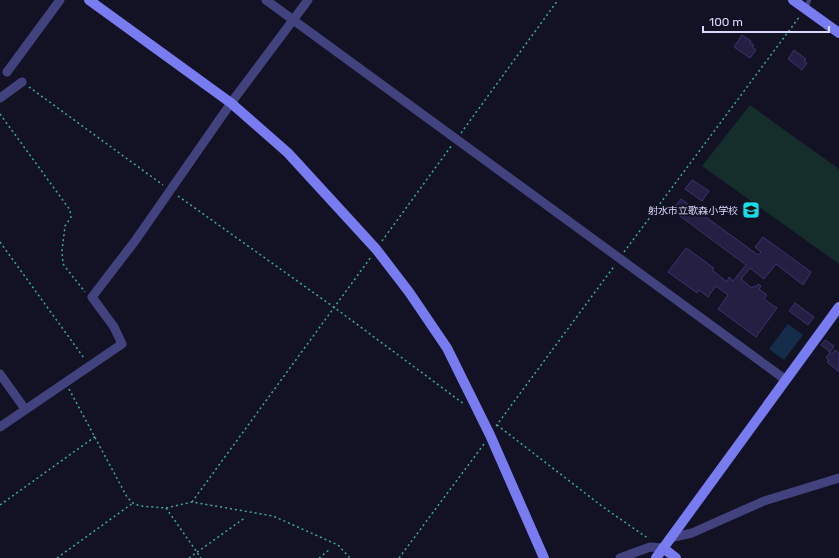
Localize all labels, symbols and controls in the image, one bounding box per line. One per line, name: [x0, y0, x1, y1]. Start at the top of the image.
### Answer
scale bar: [703, 8, 829, 34]
text: 100 m: [709, 15, 743, 29]
school or university icon: 射水市立歌森小学校: [741, 200, 761, 220]
place label: 射水市立歌森小学校: [648, 205, 738, 217]

